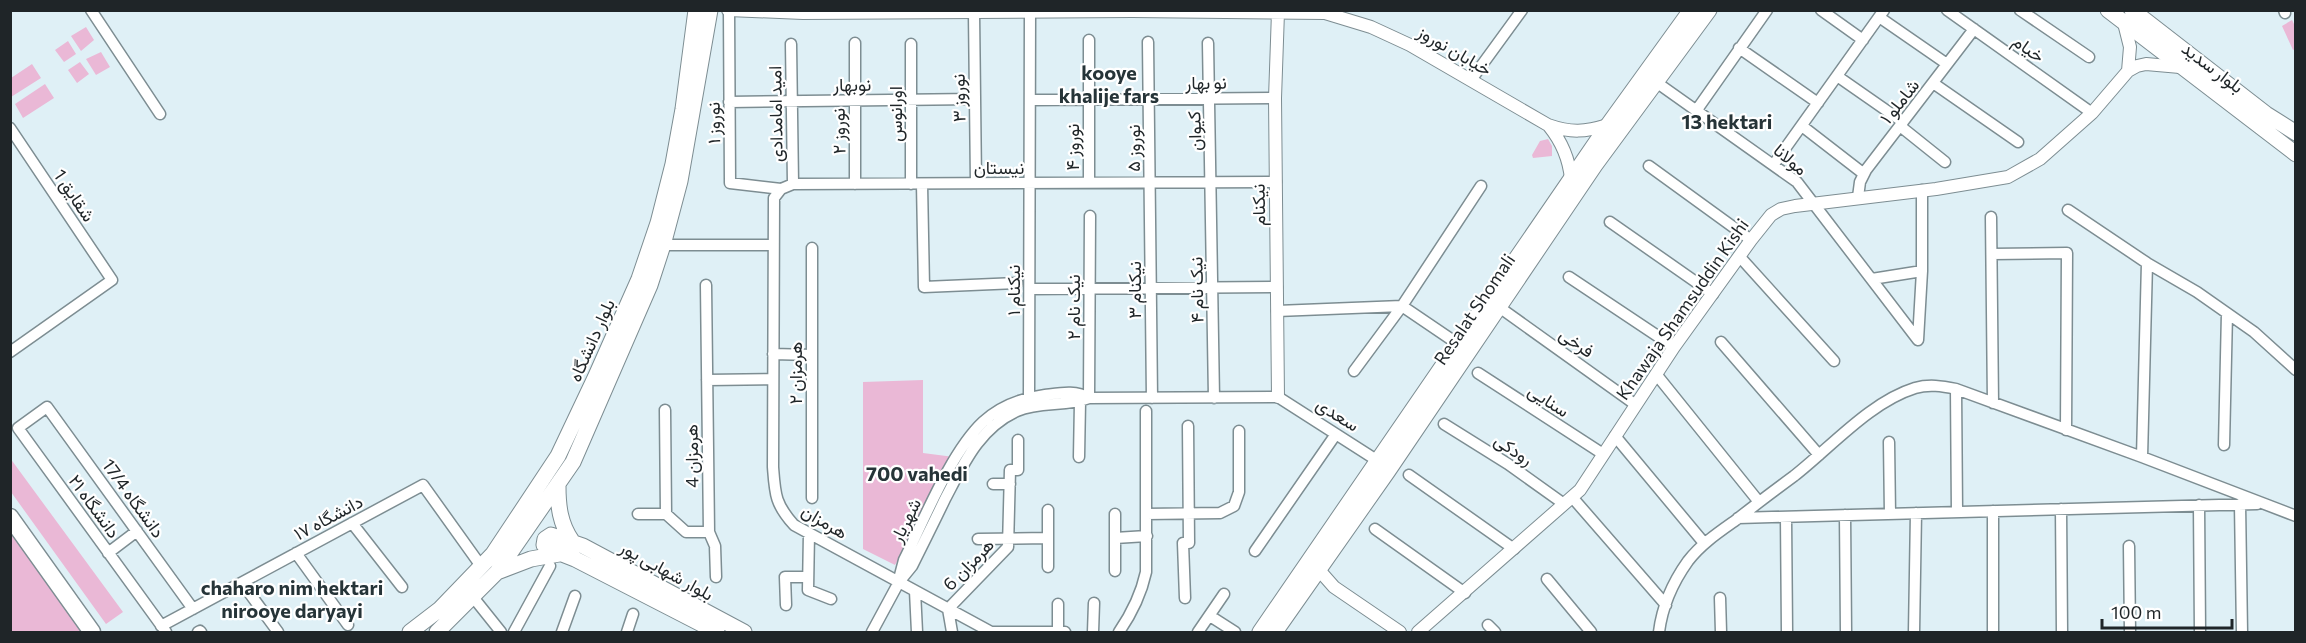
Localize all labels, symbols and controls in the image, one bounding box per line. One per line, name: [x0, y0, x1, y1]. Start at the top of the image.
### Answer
street label: خیابان نوروز: [1413, 19, 1496, 81]
street label: خیام: [2008, 29, 2049, 68]
street label: بلوار سدید: [2177, 37, 2248, 98]
district label: kooye khalije fars: [1059, 60, 1159, 107]
street label: امید امامدادی: [763, 66, 788, 162]
street label: نو بهار: [1184, 71, 1227, 94]
street label: نوبهار: [832, 73, 871, 96]
street label: نوروز ۳: [947, 74, 970, 122]
street label: شاملو ۱: [1875, 74, 1924, 128]
street label: اورانوس: [884, 86, 907, 142]
street label: نوروز ۱: [702, 102, 725, 144]
street label: نوروز ۲: [827, 108, 850, 154]
district label: 13 hektari: [1682, 109, 1772, 133]
street label: کیوان: [1182, 111, 1207, 151]
street label: نوروز ۴: [1061, 124, 1084, 170]
street label: نوروز ۵: [1122, 124, 1145, 172]
street label: مولانا: [1769, 138, 1813, 180]
street label: نیستان: [974, 156, 1024, 178]
street label: شقایق 1: [49, 165, 100, 226]
street label: نیکنام: [1247, 184, 1271, 226]
street label: Khawaja Shamsuddin Kishi: [1611, 214, 1753, 404]
street label: Resalat Shomali: [1429, 249, 1519, 369]
street label: نیک نام ۴: [1184, 257, 1210, 323]
street label: نیکنام ۳: [1123, 261, 1147, 319]
street label: نیکنام ۱: [1002, 265, 1026, 316]
street label: نیک نام ۲: [1062, 274, 1086, 340]
street label: بلوار دانشگاه: [563, 295, 620, 385]
street label: فرخی: [1555, 322, 1599, 363]
street label: هرمزان ۲: [784, 342, 807, 404]
street label: سنایی: [1524, 379, 1574, 422]
street label: سعدی: [1312, 392, 1364, 437]
street label: هرمزان 4: [679, 424, 704, 488]
street label: رودکی: [1490, 428, 1538, 471]
street label: دانشگاه 17/4: [98, 454, 170, 542]
district label: 700 vahedi: [866, 461, 968, 485]
street label: دانشگاه ۲۱: [65, 470, 125, 542]
street label: دانشگاه ۱۷: [290, 490, 366, 544]
street label: شهریار: [884, 494, 926, 547]
street label: هرمزان: [798, 499, 852, 544]
street label: هرمزان 6: [938, 533, 999, 595]
street label: بلوار شهابی پور: [615, 535, 718, 606]
district label: chaharo nim hektari nirooye daryayi: [201, 575, 383, 622]
scale bar: [2102, 592, 2232, 630]
text: 100 m: [2111, 601, 2161, 623]

